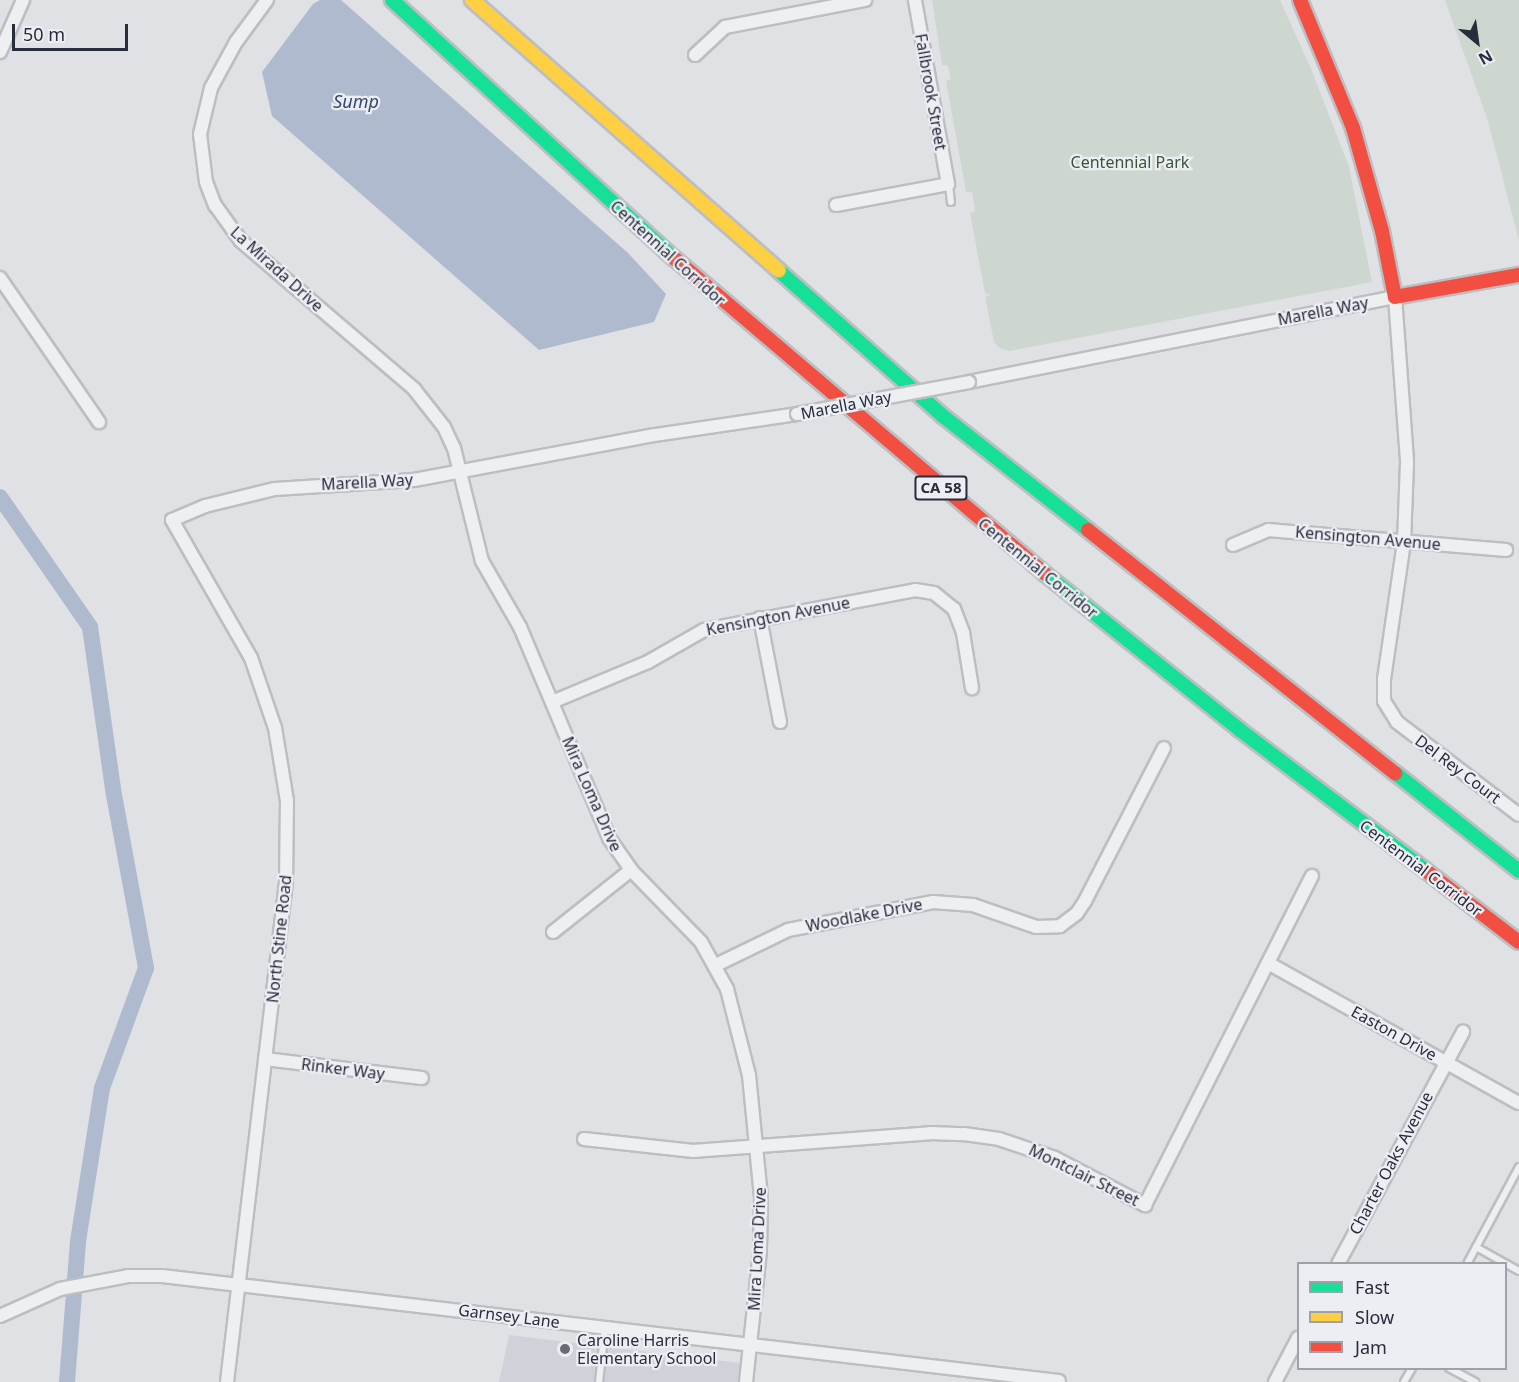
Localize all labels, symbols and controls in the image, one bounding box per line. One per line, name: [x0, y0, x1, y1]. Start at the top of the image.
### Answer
scale bar: [15, 12, 130, 50]
north arrow: [1447, 12, 1507, 72]
text: 50 m: [23, 22, 65, 46]
street label: Fallbrook Street: [911, 32, 951, 152]
text: N: [1475, 45, 1497, 71]
water label: Sump: [333, 90, 379, 112]
park label: Centennial Park: [1071, 152, 1189, 172]
street label: Centennial Corridor: [606, 196, 730, 310]
street label: La Mirada Drive: [227, 222, 327, 316]
street label: Marella Way: [1276, 293, 1370, 329]
street label: Marella Way: [799, 387, 893, 423]
street label: Marella Way: [321, 470, 413, 494]
road number: CA 58: [914, 476, 968, 500]
street label: Centennial Corridor: [974, 514, 1102, 622]
street label: Kensington Avenue: [1294, 522, 1442, 554]
street label: Kensington Avenue: [705, 593, 851, 639]
street label: Del Rey Court: [1411, 731, 1505, 807]
street label: Mira Loma Drive: [558, 734, 626, 854]
street label: Centennial Corridor: [1356, 816, 1486, 920]
street label: North Stine Road: [263, 874, 295, 1004]
street label: Woodlake Drive: [804, 894, 924, 936]
street label: Easton Drive: [1348, 1002, 1440, 1064]
street label: Rinker Way: [300, 1054, 386, 1084]
street label: Charter Oaks Avenue: [1345, 1088, 1437, 1238]
street label: Montclair Street: [1026, 1140, 1142, 1210]
street label: Mira Loma Drive: [744, 1187, 770, 1311]
legend: [1297, 1262, 1507, 1370]
text: Fast: [1355, 1275, 1390, 1299]
street label: Garnsey Lane: [457, 1300, 561, 1332]
text: Slow: [1355, 1305, 1394, 1329]
place label: Caroline Harris Elementary School: [577, 1330, 716, 1368]
text: Jam: [1355, 1335, 1387, 1359]
marker: Caroline Harris Elementary School: [558, 1342, 572, 1356]

